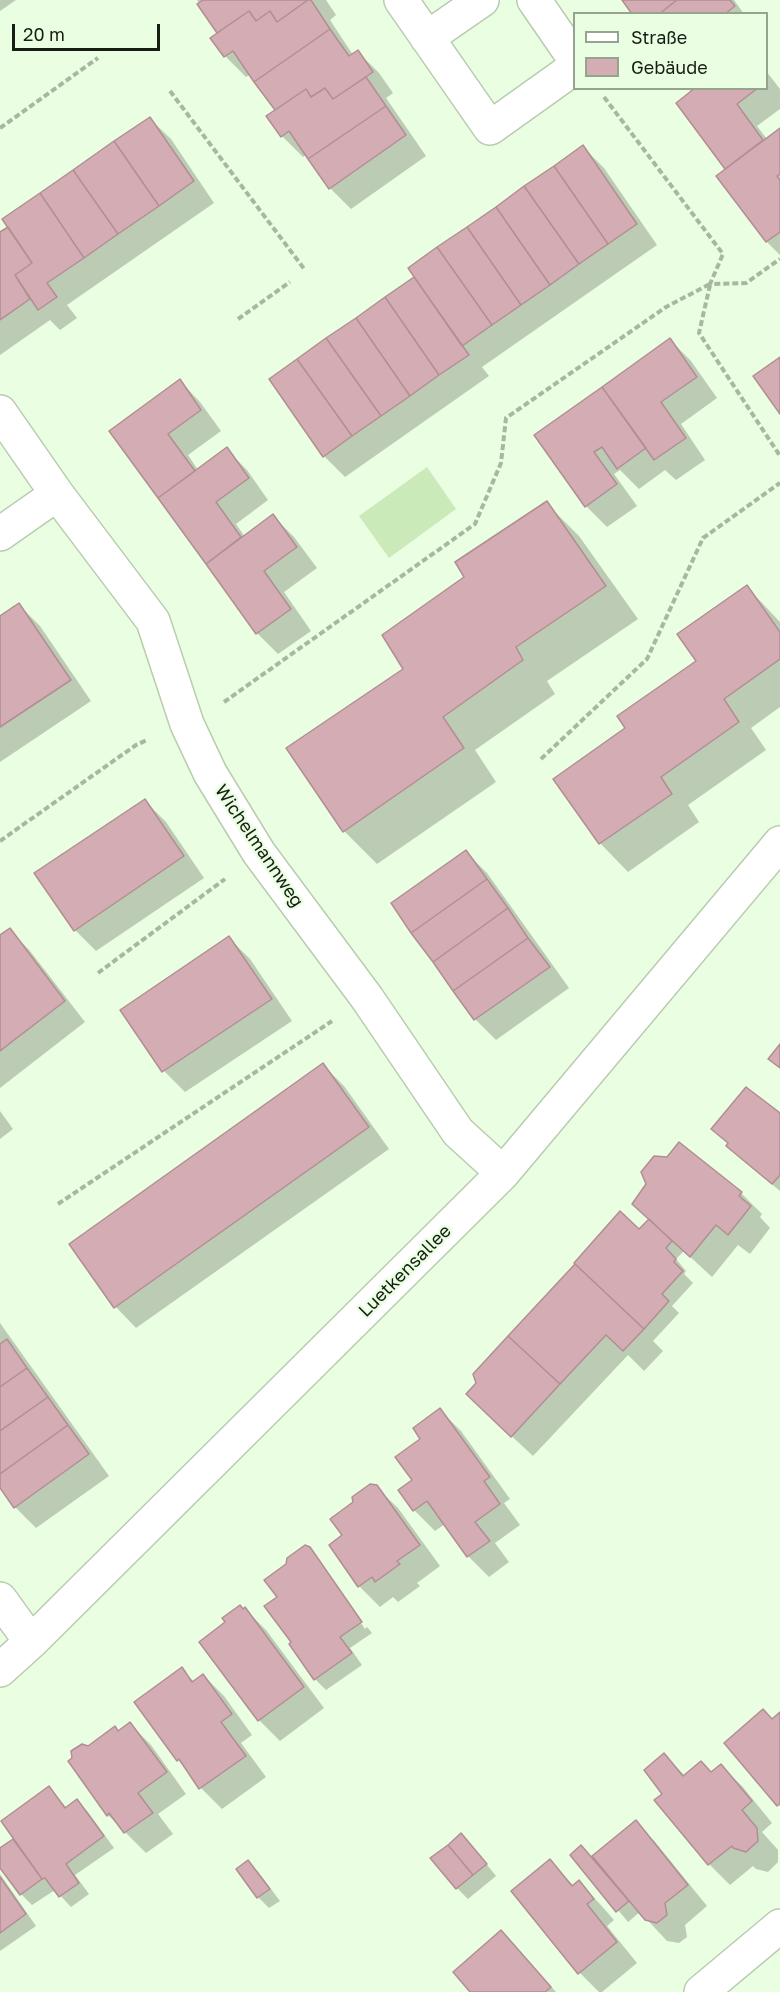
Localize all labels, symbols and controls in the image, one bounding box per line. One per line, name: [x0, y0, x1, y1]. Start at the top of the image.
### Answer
scale bar: [15, 12, 164, 50]
legend: [573, 12, 768, 90]
text: 20 m: [23, 23, 65, 45]
text: Straße: [631, 26, 687, 48]
text: Gebäude: [631, 56, 708, 78]
street label: Wichelmannweg: [210, 781, 308, 911]
street label: Luetkensallee: [354, 1220, 456, 1322]

